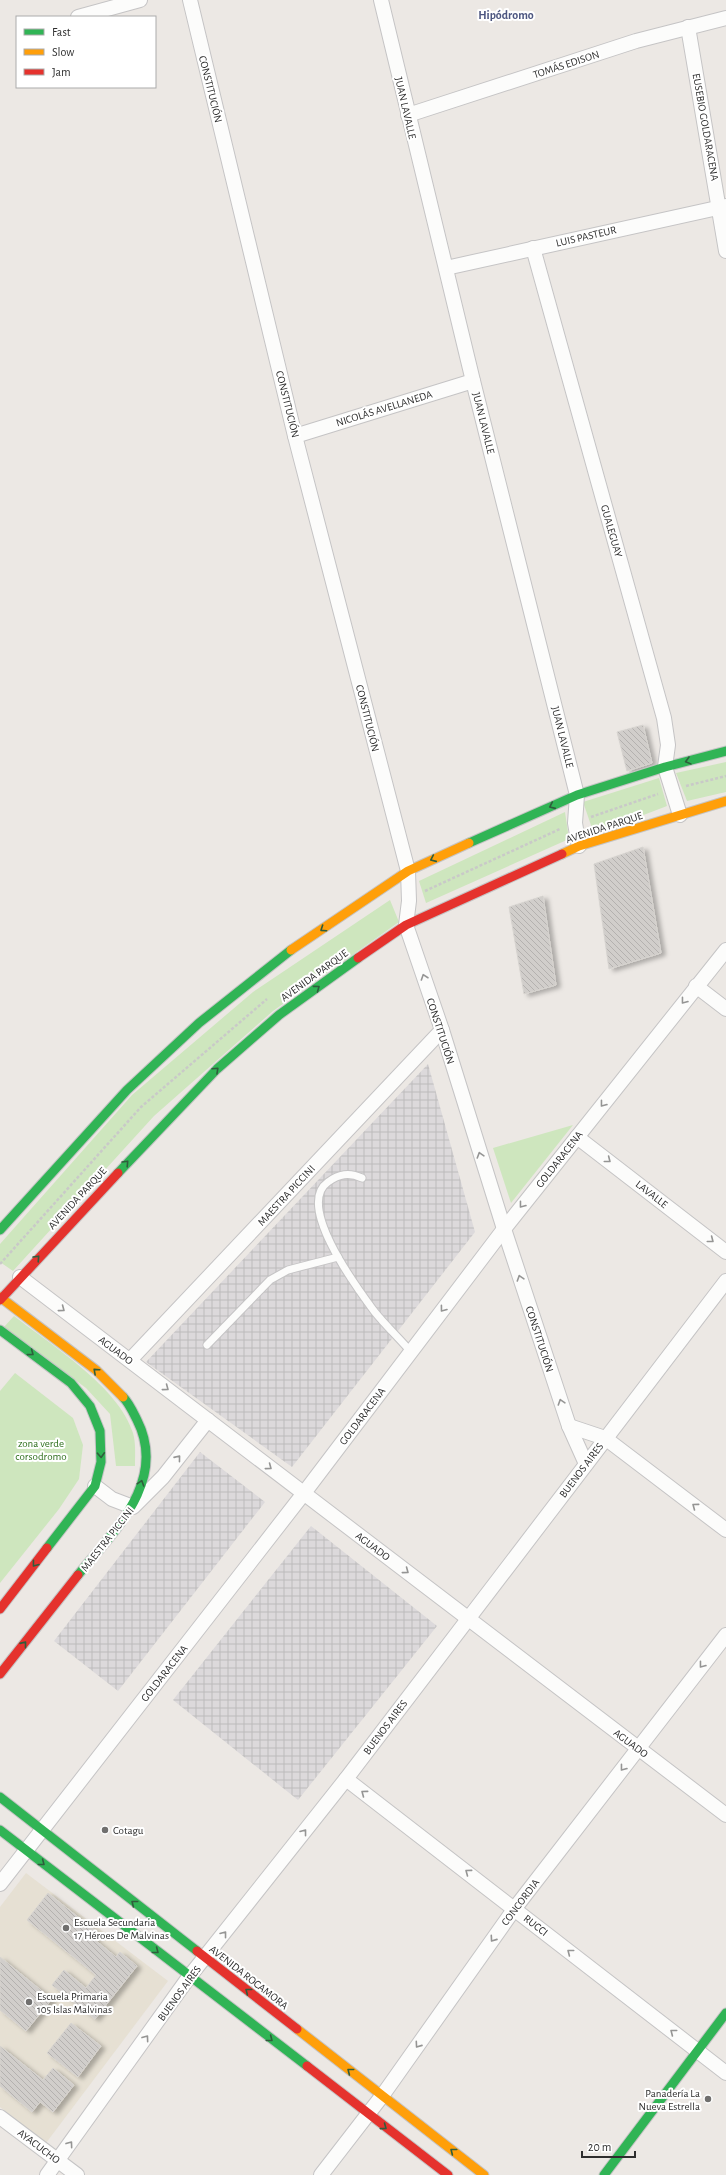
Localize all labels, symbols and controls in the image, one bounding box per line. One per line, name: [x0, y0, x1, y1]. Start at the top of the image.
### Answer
district label: Hipódromo: [478, 9, 534, 21]
legend: [16, 16, 156, 88]
text: Fast: [52, 26, 71, 38]
text: Slow: [52, 46, 74, 58]
street label: TOMÁS EDISON: [531, 48, 601, 80]
street label: CONSTITUCIÓN: [197, 54, 225, 124]
text: Jam: [52, 66, 71, 78]
street label: EUSEBIO GOLDARACENA: [691, 73, 720, 182]
street label: JUAN LAVALLE: [393, 76, 418, 141]
street label: LUIS PASTEUR: [555, 224, 617, 249]
street label: CONSTITUCIÓN: [274, 369, 302, 439]
street label: NICOLÁS AVELLANEDA: [334, 387, 434, 428]
street label: JUAN LAVALLE: [471, 391, 497, 456]
street label: GUALEGUAY: [599, 504, 624, 559]
street label: CONSTITUCIÓN: [354, 683, 382, 753]
street label: JUAN LAVALLE: [550, 705, 576, 770]
one-way arrow: [685, 756, 692, 765]
one-way arrow: [548, 801, 556, 809]
street label: AVENIDA PARQUE: [564, 810, 645, 845]
one-way arrow: [430, 855, 437, 863]
one-way arrow: [321, 924, 328, 931]
street label: AVENIDA PARQUE: [279, 947, 350, 1003]
one-way arrow: [420, 974, 428, 981]
one-way arrow: [313, 985, 320, 993]
street label: CONSTITUCIÓN: [425, 996, 457, 1066]
one-way arrow: [681, 997, 688, 1004]
one-way arrow: [211, 1067, 219, 1075]
one-way arrow: [601, 1099, 608, 1106]
street label: GOLDARACENA: [534, 1128, 585, 1190]
one-way arrow: [477, 1151, 485, 1158]
one-way arrow: [604, 1156, 611, 1163]
one-way arrow: [121, 1160, 129, 1168]
street label: MAESTRA PICCINI: [256, 1163, 317, 1228]
street label: AVENIDA PARQUE: [46, 1165, 109, 1231]
street label: LAVALLE: [634, 1179, 670, 1211]
one-way arrow: [520, 1201, 527, 1208]
one-way arrow: [706, 1235, 713, 1242]
one-way arrow: [33, 1256, 40, 1263]
one-way arrow: [516, 1275, 525, 1282]
one-way arrow: [58, 1304, 65, 1311]
one-way arrow: [441, 1304, 448, 1311]
street label: CONSTITUCIÓN: [524, 1304, 556, 1374]
street label: AGUADO: [96, 1334, 135, 1367]
one-way arrow: [27, 1349, 34, 1356]
one-way arrow: [94, 1368, 101, 1375]
one-way arrow: [161, 1383, 168, 1390]
street label: GOLDARACENA: [337, 1385, 388, 1447]
one-way arrow: [557, 1399, 565, 1406]
park label: zona verde corsodromo: [15, 1438, 67, 1462]
street label: BUENOS AIRES: [557, 1441, 605, 1500]
one-way arrow: [96, 1452, 105, 1458]
one-way arrow: [174, 1455, 181, 1462]
one-way arrow: [265, 1462, 272, 1469]
one-way arrow: [136, 1480, 145, 1487]
one-way arrow: [692, 1504, 699, 1511]
street label: MAESTRA PICCINI: [79, 1505, 136, 1574]
street label: AGUADO: [353, 1530, 392, 1563]
one-way arrow: [33, 1559, 40, 1566]
one-way arrow: [401, 1566, 408, 1573]
one-way arrow: [20, 1641, 27, 1648]
street label: GOLDARACENA: [139, 1642, 190, 1704]
one-way arrow: [700, 1661, 707, 1668]
street label: BUENOS AIRES: [361, 1698, 409, 1757]
street label: AGUADO: [611, 1727, 650, 1760]
one-way arrow: [620, 1764, 627, 1771]
one-way arrow: [362, 1791, 369, 1798]
marker: Cotagu: [100, 1825, 110, 1835]
place label: Cotagu: [113, 1825, 144, 1836]
one-way arrow: [299, 1829, 306, 1836]
one-way arrow: [37, 1858, 44, 1865]
one-way arrow: [465, 1870, 472, 1877]
street label: CONCORDIA: [499, 1876, 542, 1928]
one-way arrow: [132, 1900, 139, 1907]
street label: RUCCI: [522, 1913, 550, 1938]
place label: Escuela Secundaria 17 Héroes De Malvinas: [74, 1917, 169, 1941]
marker: Escuela Secundaria 17 Héroes De Malvinas: [61, 1923, 71, 1933]
one-way arrow: [219, 1931, 226, 1938]
one-way arrow: [491, 1934, 498, 1941]
street label: AVENIDA ROCAMORA: [207, 1943, 291, 2012]
one-way arrow: [151, 1946, 158, 1953]
one-way arrow: [568, 1950, 575, 1957]
street label: BUENOS AIRES: [156, 1964, 203, 2023]
one-way arrow: [246, 1989, 253, 1996]
place label: Escuela Primaria 105 Islas Malvinas: [37, 1991, 112, 2015]
marker: Escuela Primaria 105 Islas Malvinas: [24, 1997, 34, 2007]
one-way arrow: [670, 2030, 677, 2037]
one-way arrow: [265, 2034, 272, 2041]
one-way arrow: [141, 2036, 148, 2043]
one-way arrow: [416, 2040, 423, 2047]
one-way arrow: [348, 2069, 355, 2076]
place label: Panadería La Nueva Estrella: [639, 2088, 700, 2112]
marker: Panadería La Nueva Estrella: [703, 2094, 713, 2104]
one-way arrow: [379, 2122, 386, 2129]
street label: AYACUCHO: [15, 2127, 62, 2166]
scale bar: [582, 2133, 635, 2159]
one-way arrow: [65, 2141, 73, 2148]
text: 20 m: [588, 2141, 611, 2153]
one-way arrow: [451, 2149, 458, 2156]

